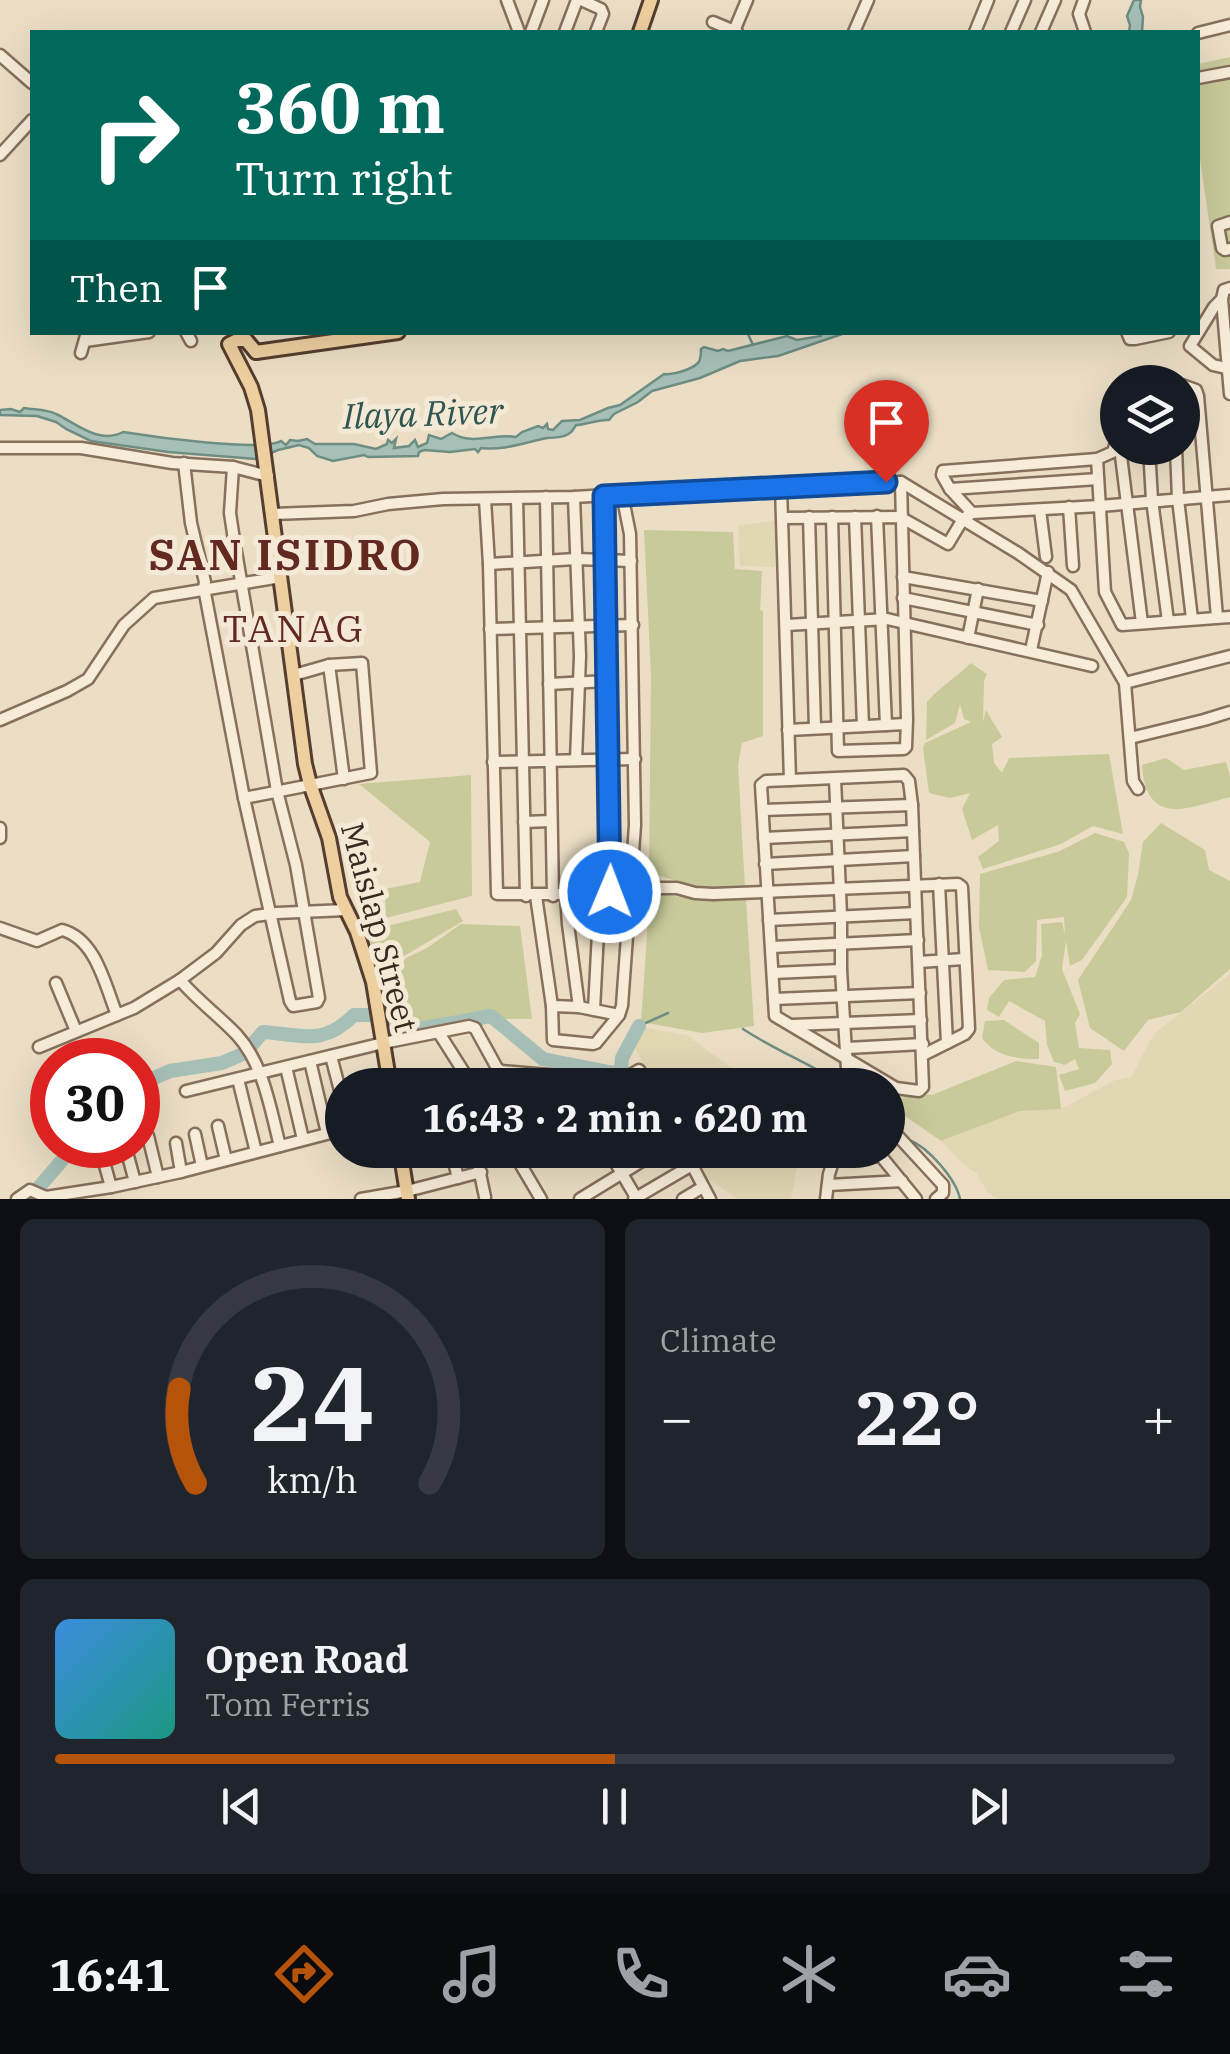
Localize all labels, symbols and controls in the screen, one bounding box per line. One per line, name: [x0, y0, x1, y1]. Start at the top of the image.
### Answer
text: 360 m: [235, 61, 445, 152]
icon: right: [70, 70, 200, 200]
text: Turn right: [235, 149, 453, 207]
icon: arrive: [183, 260, 238, 315]
text: Then: [70, 263, 163, 312]
map controls: [1100, 365, 1200, 465]
button: layers: [1100, 365, 1200, 465]
pin: [844, 380, 929, 483]
water label: Ilaya River: [341, 387, 506, 439]
icon: arrive: [859, 395, 914, 450]
district label: SAN ISIDRO: [148, 527, 424, 582]
district label: TANAG: [223, 603, 365, 652]
street label: Maislap Street: [332, 818, 428, 1036]
position arrow: [558, 840, 662, 944]
speed limit sign: 30: [30, 1038, 160, 1168]
text: 16:43 · 2 min · 620 m: [422, 1093, 808, 1142]
text: Climate: [660, 1319, 777, 1361]
text: 24: [250, 1334, 375, 1470]
text: 22°: [855, 1368, 980, 1466]
text: −: [660, 1382, 693, 1453]
text: +: [1142, 1382, 1175, 1453]
text: km/h: [267, 1456, 358, 1503]
text: Open Road: [205, 1634, 409, 1683]
text: Tom Ferris: [205, 1683, 370, 1725]
icon: previous: [214, 1779, 269, 1834]
icon: pause: [587, 1779, 642, 1834]
icon: next: [961, 1779, 1016, 1834]
icon: directions: [269, 1939, 339, 2009]
icon: music: [437, 1939, 507, 2009]
icon: phone: [606, 1939, 676, 2009]
icon: climate: [774, 1939, 844, 2009]
icon: car: [942, 1939, 1012, 2009]
icon: filters: [1111, 1939, 1181, 2009]
text: 16:41: [49, 1945, 171, 2003]

